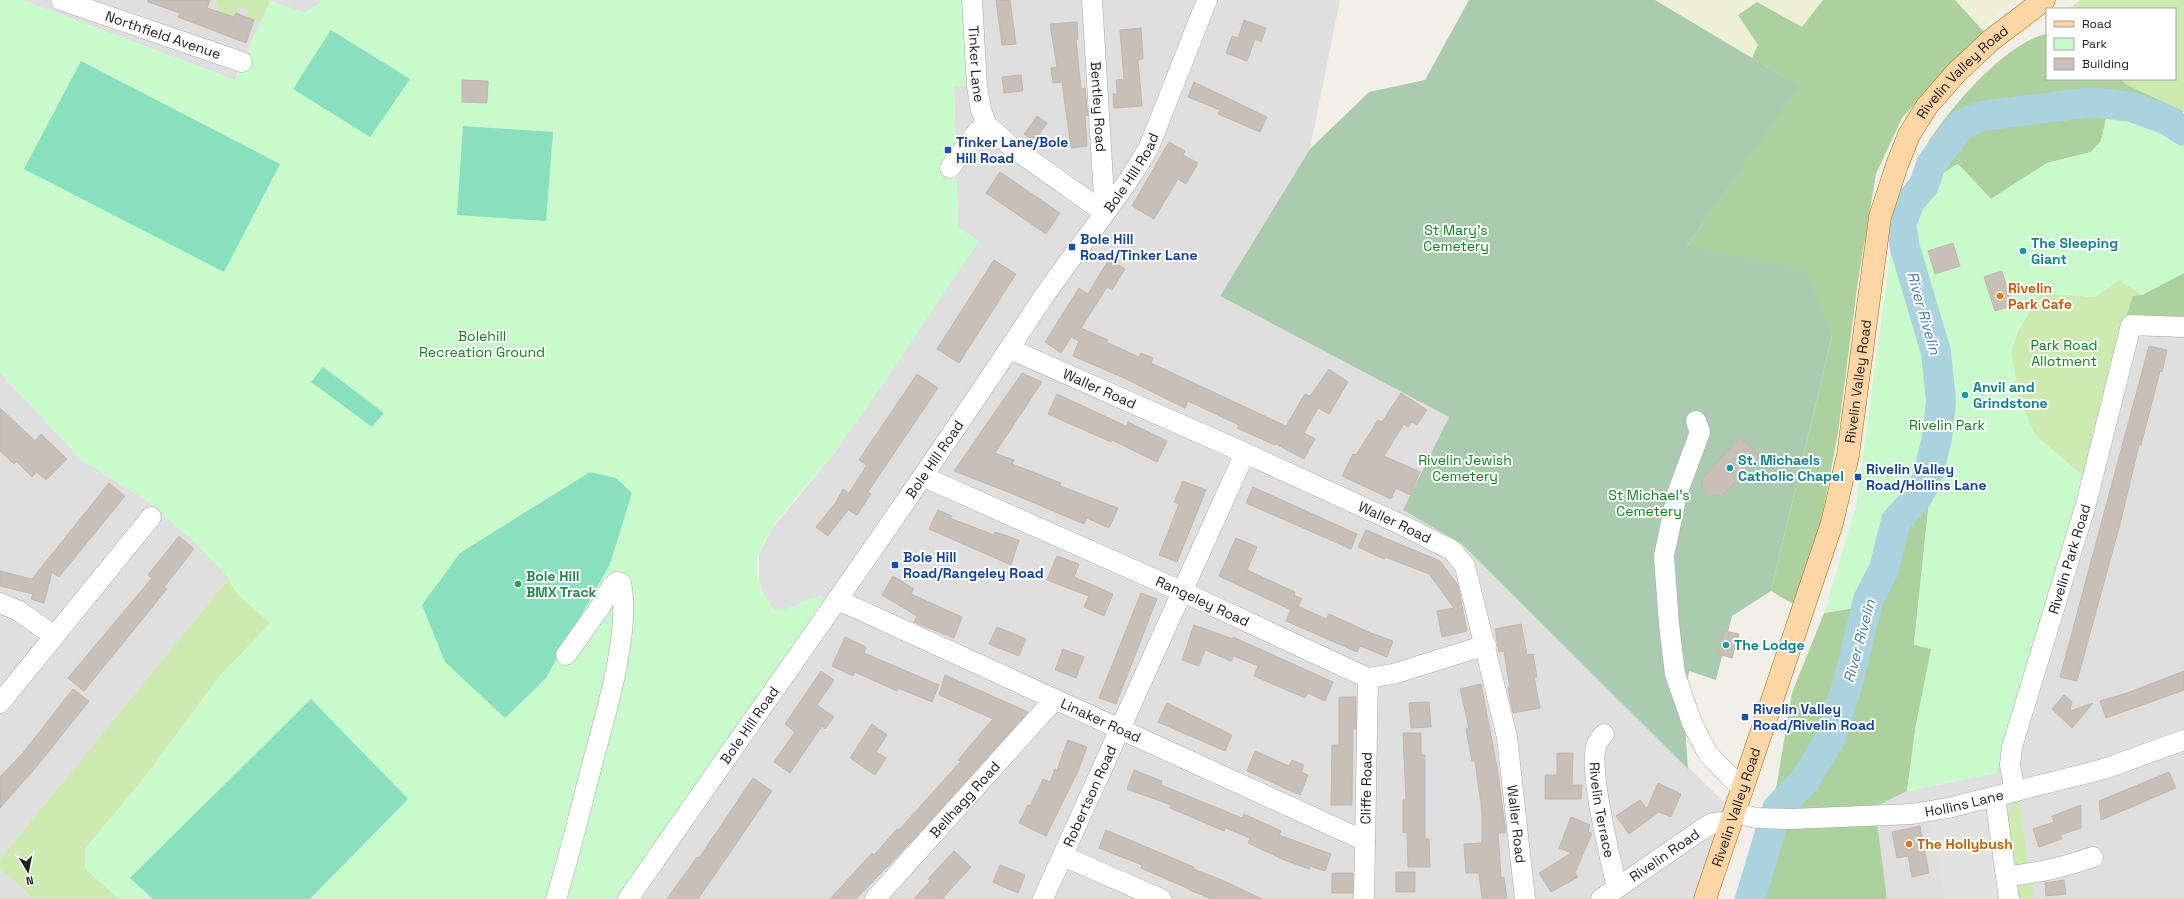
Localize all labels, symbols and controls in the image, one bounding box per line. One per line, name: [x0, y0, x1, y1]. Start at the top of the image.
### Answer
street label: Northfield Avenue: [103, 7, 223, 63]
legend: [2046, 8, 2176, 80]
text: Road: [2082, 16, 2111, 32]
street label: Rivelin Valley Road: [1912, 21, 2012, 122]
street label: Tinker Lane: [964, 25, 989, 104]
text: Park: [2082, 36, 2107, 52]
text: Building: [2082, 56, 2129, 72]
street label: Bentley Road: [1087, 61, 1110, 153]
street label: Bole Hill Road: [1100, 130, 1163, 216]
place label: Tinker Lane/Bole Hill Road: [956, 133, 1068, 167]
marker: Tinker Lane/Bole Hill Road: [943, 145, 953, 155]
park label: St Mary's Cemetery: [1423, 221, 1489, 255]
place label: Bole Hill Road/Tinker Lane: [1080, 230, 1197, 264]
place label: The Sleeping Giant: [2031, 234, 2118, 268]
marker: Bole Hill Road/Tinker Lane: [1067, 242, 1077, 252]
marker: The Sleeping Giant: [2018, 246, 2028, 256]
water label: River Rivelin: [1903, 269, 1945, 358]
place label: Rivelin Park Cafe: [2008, 279, 2072, 313]
marker: Rivelin Park Cafe: [1995, 291, 2005, 301]
street label: Rivelin Valley Road: [1841, 318, 1875, 444]
park label: Bolehill Recreation Ground: [419, 327, 545, 361]
park label: Park Road Allotment: [2030, 336, 2098, 370]
street label: Waller Road: [1060, 365, 1139, 413]
place label: Anvil and Grindstone: [1973, 378, 2048, 412]
marker: Anvil and Grindstone: [1960, 390, 1970, 400]
park label: Rivelin Park: [1909, 416, 1985, 434]
street label: Bole Hill Road: [901, 417, 967, 502]
park label: Rivelin Jewish Cemetery: [1418, 451, 1512, 485]
place label: St. Michaels Catholic Chapel: [1738, 451, 1844, 485]
place label: Rivelin Valley Road/Hollins Lane: [1866, 460, 1987, 494]
marker: St. Michaels Catholic Chapel: [1725, 463, 1735, 473]
marker: Rivelin Valley Road/Hollins Lane: [1853, 472, 1863, 482]
park label: St Michael's Cemetery: [1608, 486, 1690, 520]
street label: Waller Road: [1356, 497, 1434, 547]
street label: Rivelin Park Road: [2044, 502, 2094, 616]
place label: Bole Hill Road/Rangeley Road: [903, 548, 1044, 582]
marker: Bole Hill Road/Rangeley Road: [890, 560, 900, 570]
place label: Bole Hill BMX Track: [526, 567, 597, 601]
street label: Rangeley Road: [1153, 572, 1252, 631]
marker: Bole Hill BMX Track: [513, 579, 523, 589]
water label: River Rivelin: [1839, 596, 1879, 685]
place label: The Lodge: [1734, 636, 1805, 654]
marker: The Lodge: [1721, 640, 1731, 650]
street label: Bole Hill Road: [716, 683, 783, 767]
street label: Linaker Road: [1058, 694, 1144, 746]
place label: Rivelin Valley Road/Rivelin Road: [1753, 700, 1875, 734]
marker: Rivelin Valley Road/Rivelin Road: [1740, 712, 1750, 722]
street label: Robertson Road: [1059, 743, 1120, 850]
street label: Rivelin Valley Road: [1708, 745, 1765, 869]
street label: Cliffe Road: [1356, 752, 1376, 824]
street label: Bellhagg Road: [926, 757, 1004, 841]
street label: Rivelin Terrace: [1586, 762, 1619, 859]
street label: Waller Road: [1503, 784, 1530, 864]
street label: Hollins Lane: [1923, 785, 2005, 821]
street label: Rivelin Road: [1626, 825, 1703, 886]
place label: The Hollybush: [1917, 835, 2013, 853]
marker: The Hollybush: [1904, 839, 1914, 849]
north arrow: [8, 851, 48, 891]
text: N: [25, 873, 35, 888]

